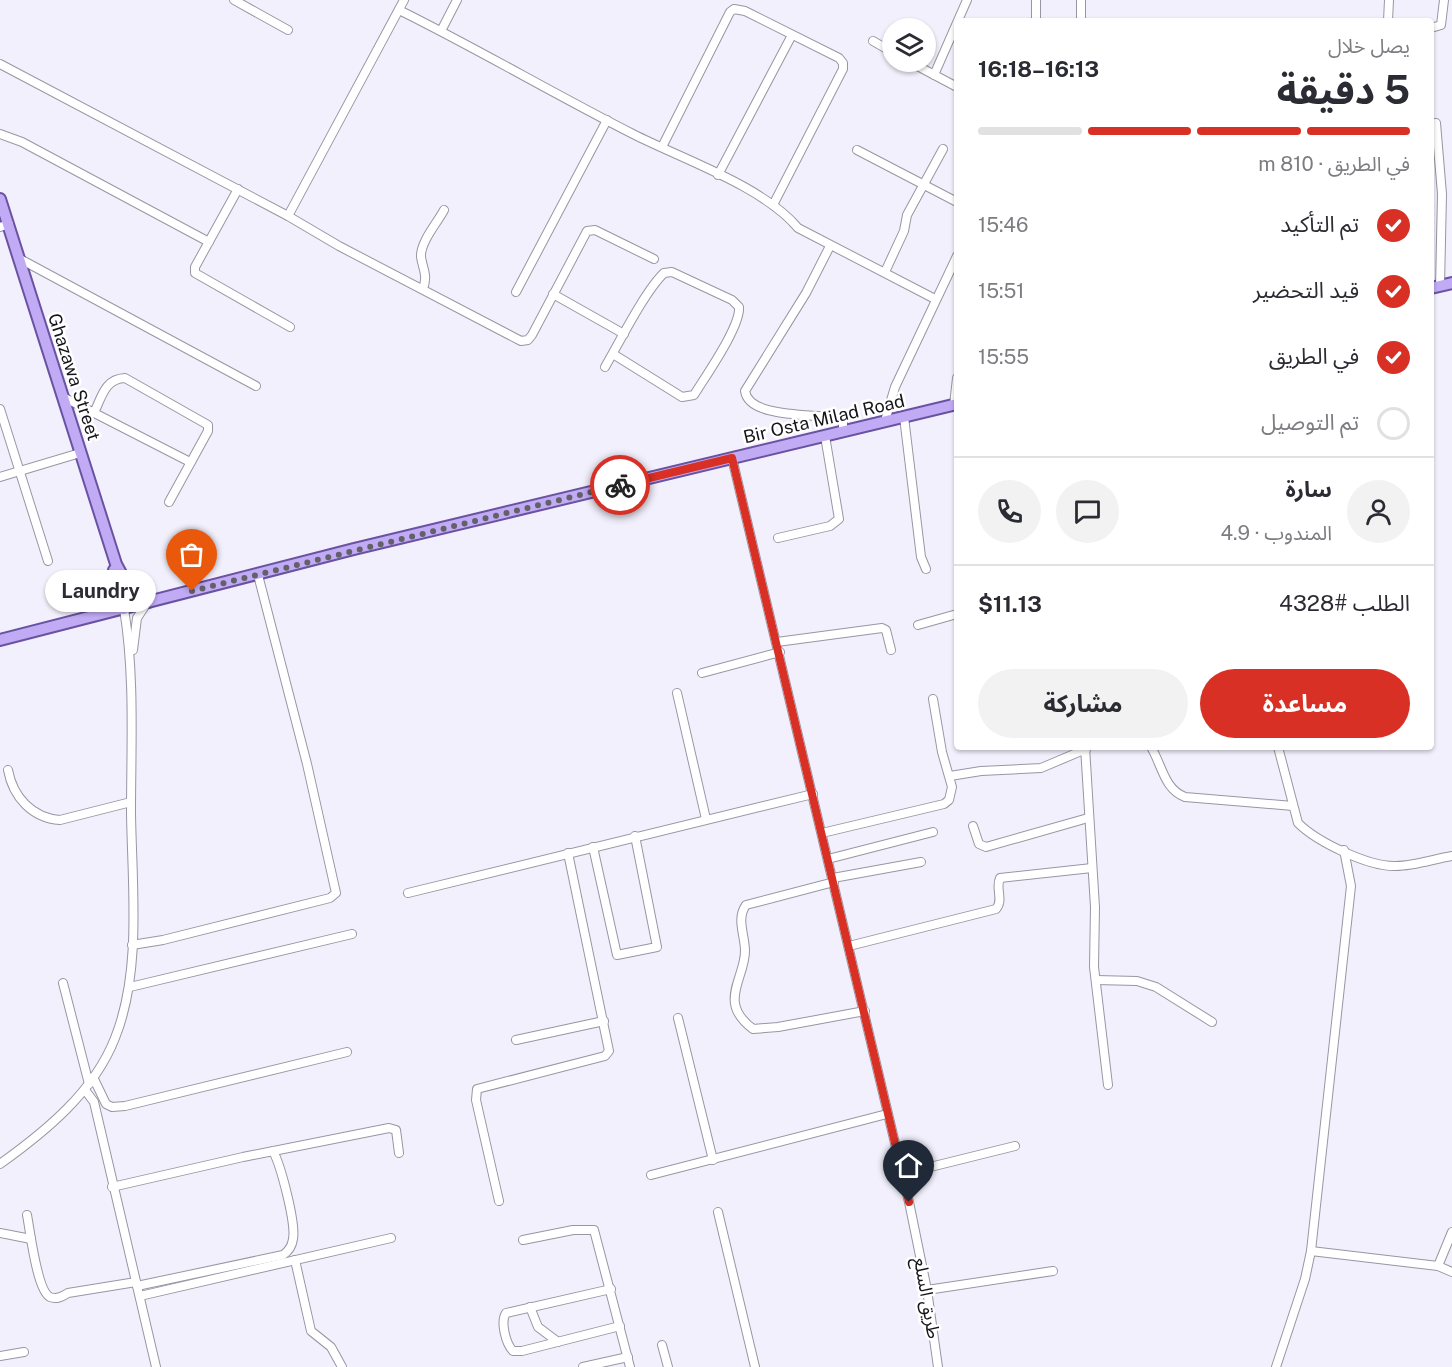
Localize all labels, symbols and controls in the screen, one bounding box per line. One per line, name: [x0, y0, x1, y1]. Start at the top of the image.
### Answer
map controls: [882, 18, 936, 72]
button: layers: [882, 18, 936, 72]
text: يصل خلال: [1328, 34, 1410, 58]
text: 16:13–16:18: [978, 56, 1099, 82]
text: 5 دقيقة: [1277, 67, 1410, 113]
text: في الطريق · 810 m: [1258, 152, 1410, 176]
icon: check: [1377, 209, 1410, 242]
text: تم التأكيد: [1280, 211, 1359, 237]
text: 15:46: [978, 213, 1028, 237]
icon: check: [1377, 275, 1410, 308]
text: قيد التحضير: [1253, 277, 1359, 303]
text: 15:51: [978, 279, 1024, 303]
street label: Ghazawa Street: [44, 311, 105, 443]
icon: check: [1377, 341, 1410, 374]
text: في الطريق: [1269, 343, 1359, 369]
text: 15:55: [978, 345, 1029, 369]
street label: Bir Osta Milad Road: [741, 390, 907, 447]
text: تم التوصيل: [1261, 409, 1359, 435]
courier: [590, 455, 650, 515]
icon: bike: [604, 469, 637, 502]
text: سارة: [1286, 476, 1332, 502]
button: phone: [978, 480, 1041, 543]
button: chat: [1056, 480, 1119, 543]
button: person: [1347, 480, 1410, 543]
text: المندوب · 4.9: [1220, 521, 1332, 545]
pin: [166, 529, 217, 591]
icon: bag: [175, 538, 208, 571]
callout: Laundry: [45, 570, 156, 612]
text: Laundry: [61, 579, 140, 603]
text: الطلب #4328: [1279, 590, 1410, 616]
text: $11.13: [978, 591, 1042, 617]
button: مشاركة: [978, 669, 1188, 738]
button: مساعدة: [1200, 669, 1410, 738]
pin: [883, 1140, 934, 1202]
icon: home: [892, 1149, 925, 1182]
street label: طريق السلع: [906, 1256, 945, 1341]

